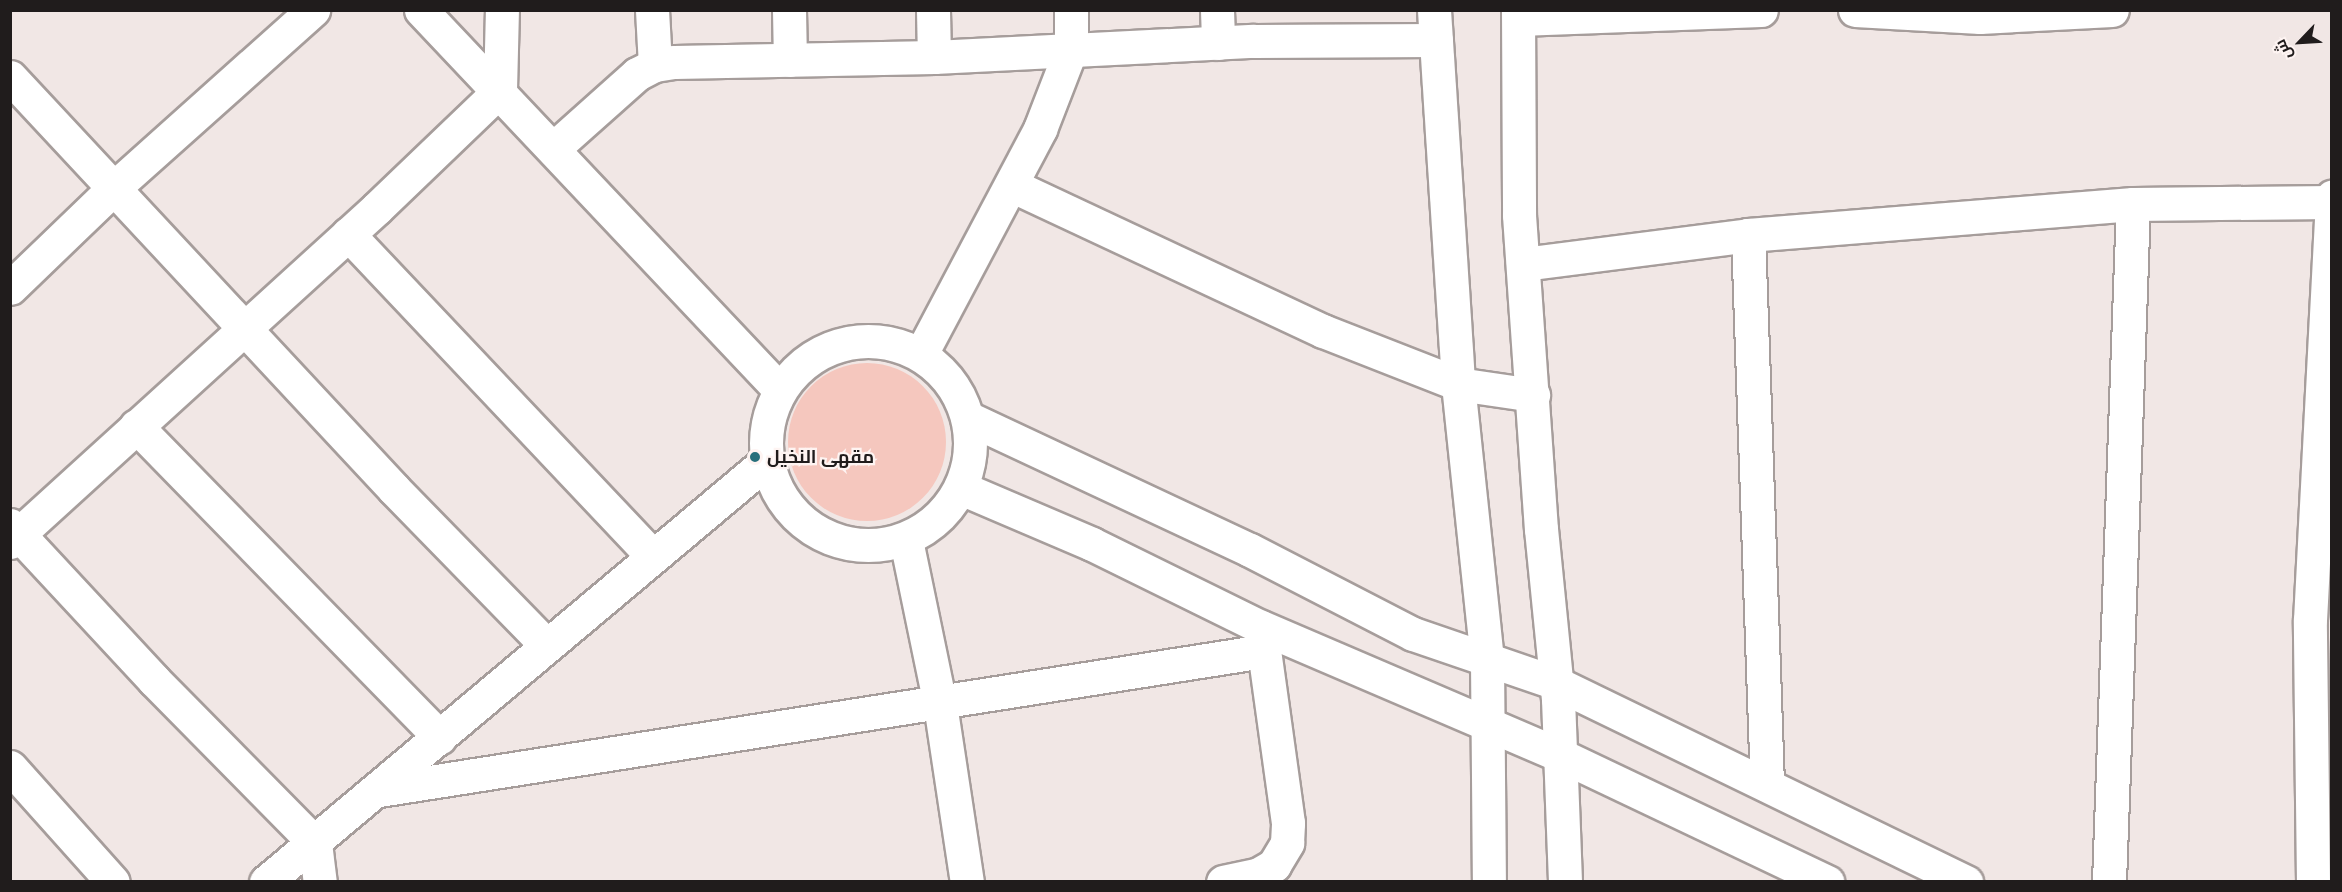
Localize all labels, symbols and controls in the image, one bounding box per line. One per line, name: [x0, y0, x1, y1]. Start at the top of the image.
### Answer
north arrow: [2270, 12, 2330, 72]
text: ش: [2271, 37, 2295, 63]
place label: مقهى النخيل: [767, 446, 874, 468]
marker: مقهى النخيل: [748, 450, 762, 464]

